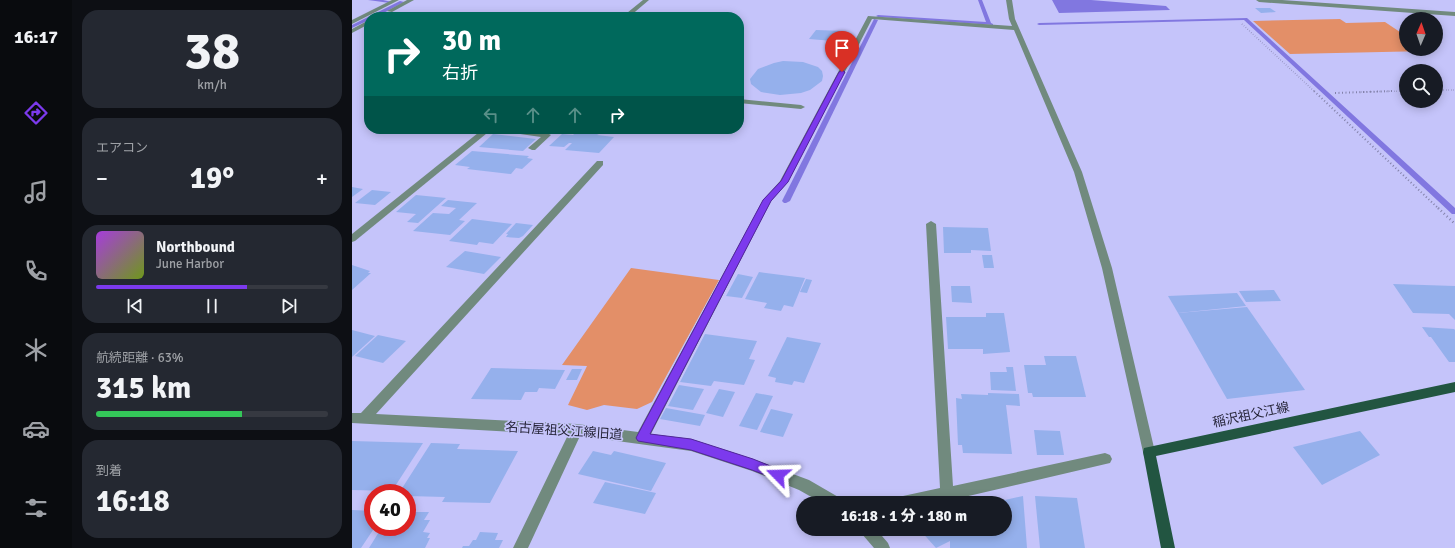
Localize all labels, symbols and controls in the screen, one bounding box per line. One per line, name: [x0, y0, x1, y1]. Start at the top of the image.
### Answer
north arrow: [1399, 12, 1443, 56]
map controls: [1399, 12, 1443, 108]
text: 38: [184, 19, 240, 83]
text: 30 m: [442, 24, 501, 58]
text: 16:17: [14, 26, 58, 48]
icon: right: [376, 28, 428, 80]
pin: [825, 31, 859, 72]
icon: arrive: [831, 37, 853, 59]
text: 右折: [442, 62, 478, 84]
button: search: [1399, 64, 1443, 108]
text: km/h: [197, 77, 227, 93]
icon: directions: [22, 99, 50, 127]
icon: left: [480, 104, 502, 126]
icon: ahead: [522, 104, 544, 126]
icon: ahead: [564, 104, 586, 126]
icon: right: [606, 104, 628, 126]
text: エアコン: [96, 140, 148, 156]
text: 19°: [190, 160, 234, 197]
text: −: [96, 165, 108, 192]
text: +: [316, 165, 328, 192]
icon: music: [22, 178, 50, 206]
text: Northbound: [156, 238, 235, 256]
text: June Harbor: [156, 256, 224, 272]
icon: phone: [22, 257, 50, 285]
icon: previous: [124, 295, 146, 317]
icon: pause: [201, 295, 223, 317]
icon: next: [278, 295, 300, 317]
icon: climate: [22, 336, 50, 364]
text: 航続距離 · 63%: [96, 350, 184, 366]
text: 315 km: [96, 370, 191, 407]
street label: 稲沢祖父江線: [1211, 399, 1291, 431]
icon: car: [22, 415, 50, 443]
street label: 名古屋祖父江線旧道: [505, 419, 623, 443]
position arrow: [757, 454, 799, 496]
text: 到着: [96, 463, 122, 479]
text: 16:18: [96, 483, 170, 520]
speed limit sign: 40: [364, 484, 416, 536]
icon: filters: [22, 494, 50, 522]
text: 16:18 · 1 分 · 180 m: [841, 507, 967, 525]

